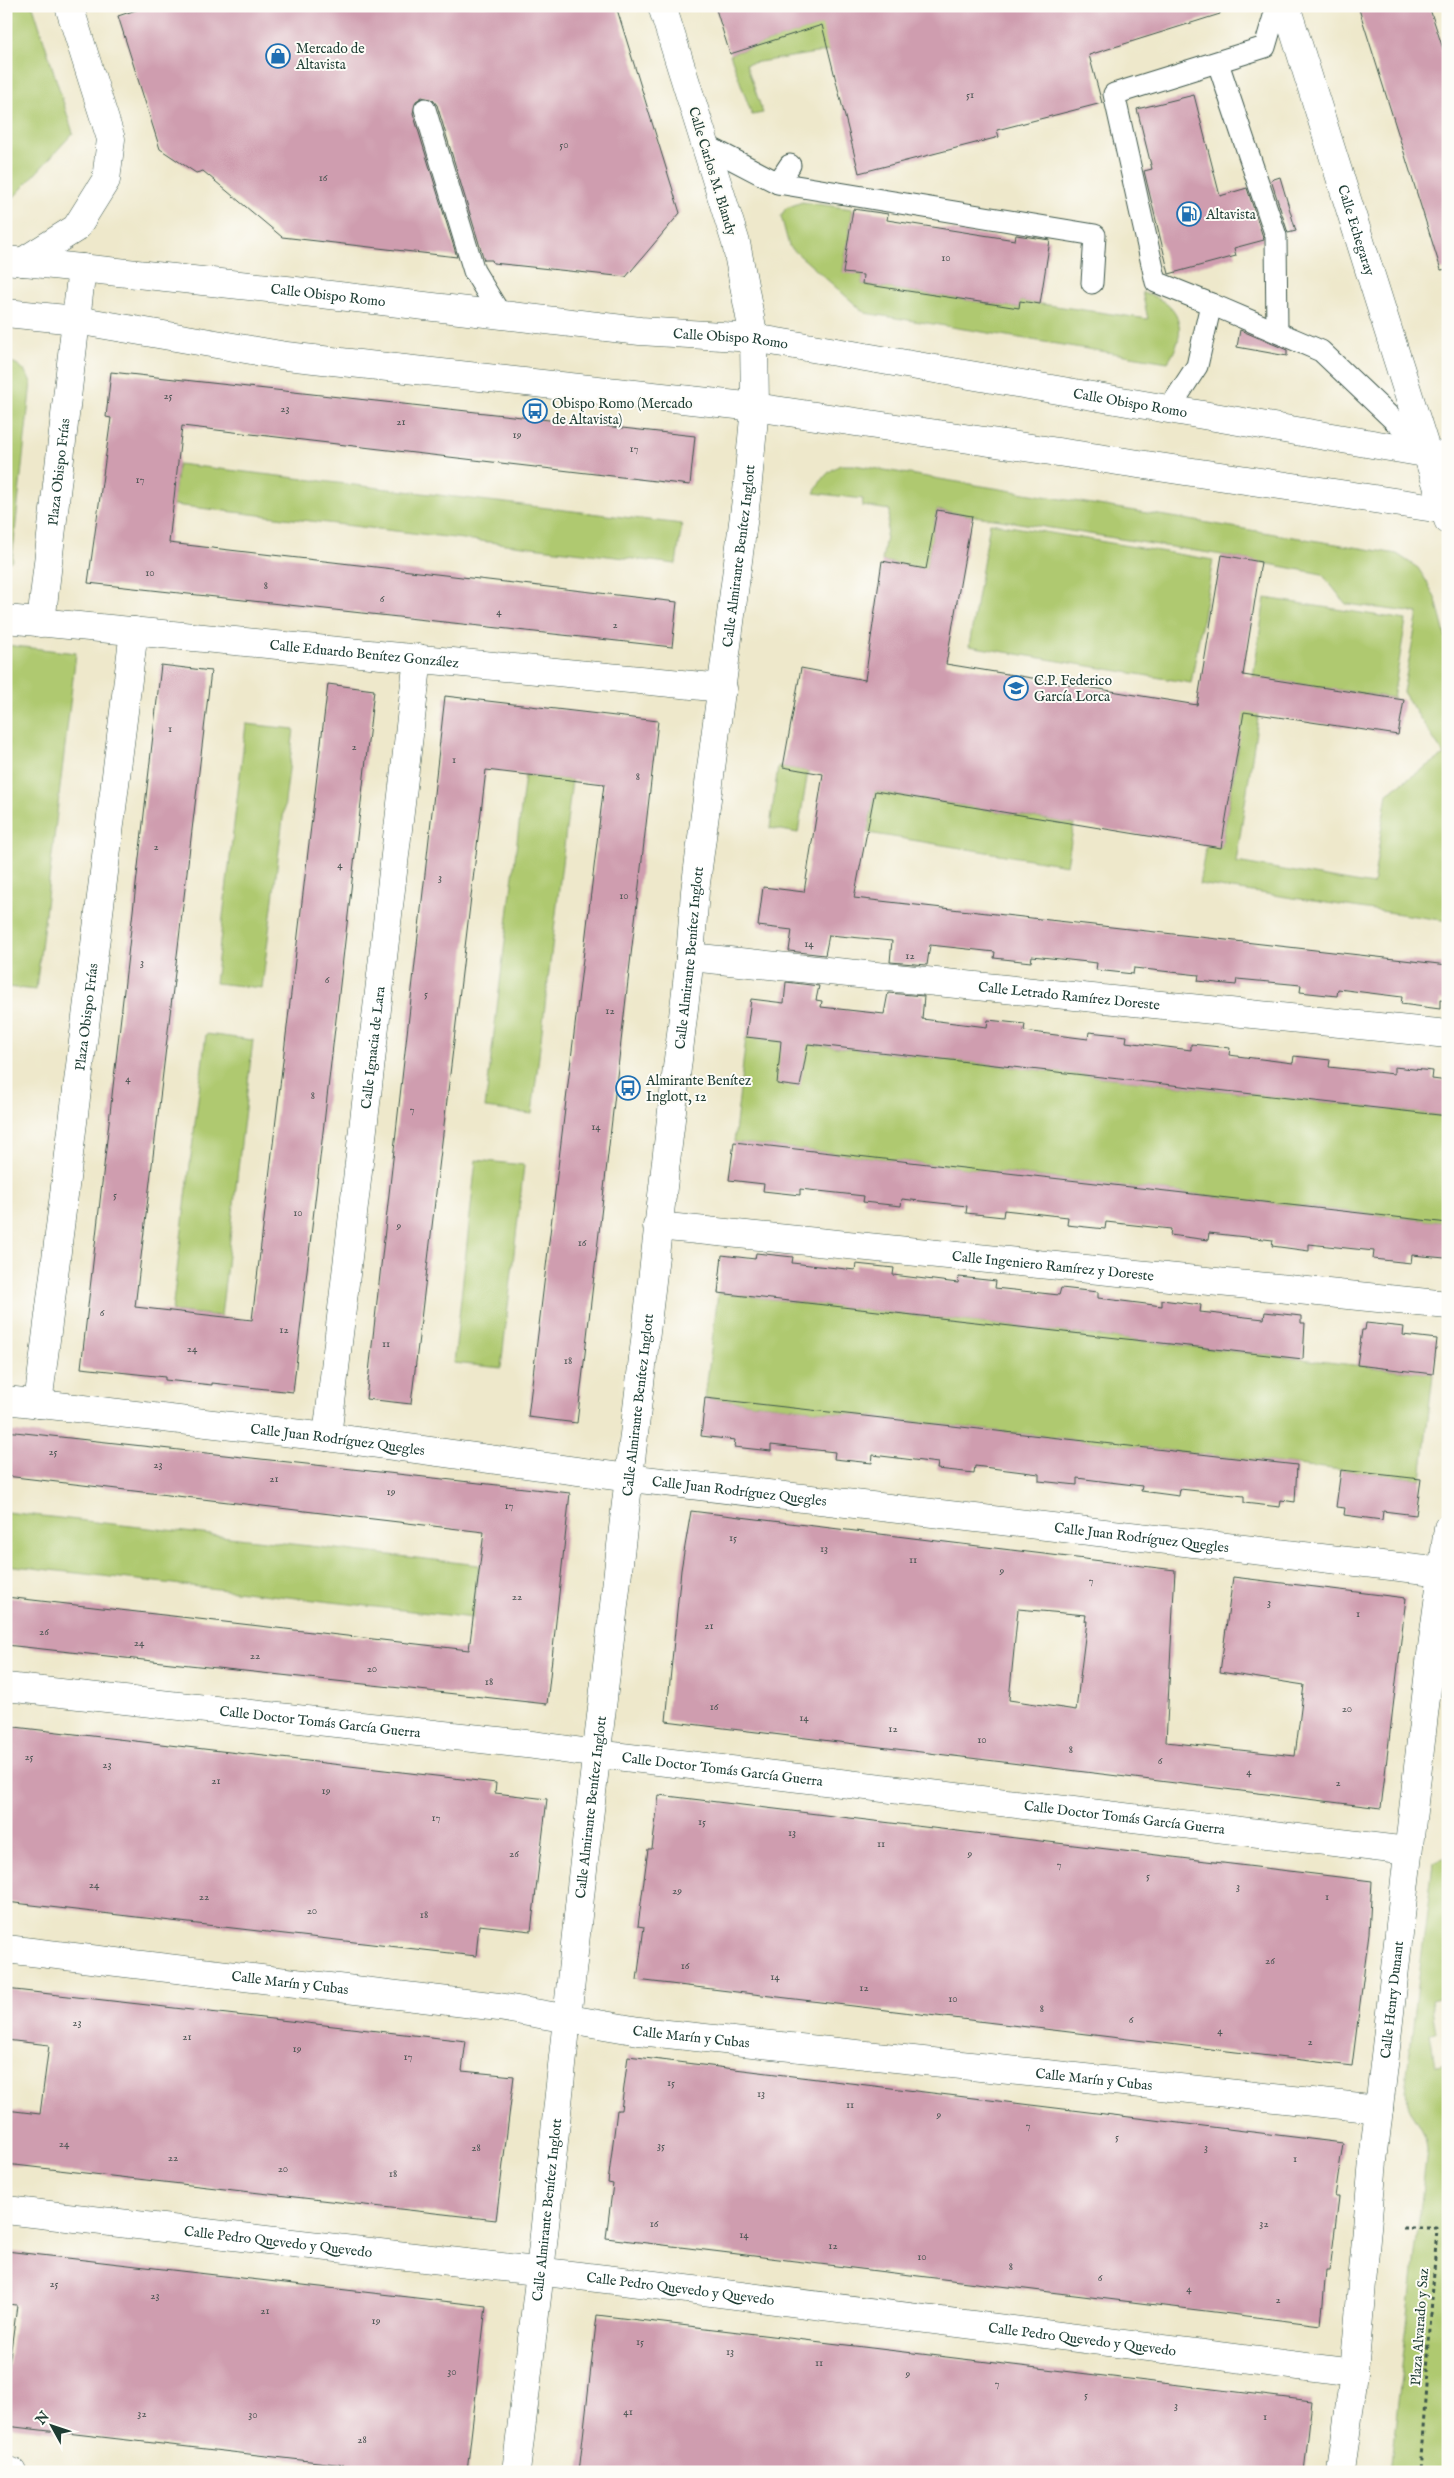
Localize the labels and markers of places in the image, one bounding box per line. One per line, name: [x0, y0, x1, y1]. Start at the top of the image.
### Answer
place label: Mercado de Altavista: [295, 40, 365, 74]
shop icon: Mercado de Altavista: [265, 43, 291, 69]
fuel station icon: Altavista: [1176, 201, 1202, 227]
place label: Altavista: [1205, 206, 1257, 224]
place label: Obispo Romo (Mercado de Altavista): [552, 395, 693, 429]
bus stop icon: Obispo Romo (Mercado de Altavista): [522, 398, 548, 424]
place label: C.P. Federico García Lorca: [1034, 672, 1112, 706]
school or university icon: C.P. Federico García Lorca: [1003, 675, 1029, 701]
place label: Almirante Benítez Inglott, 12: [645, 1072, 752, 1106]
bus stop icon: Almirante Benítez Inglott, 12: [615, 1075, 641, 1101]

